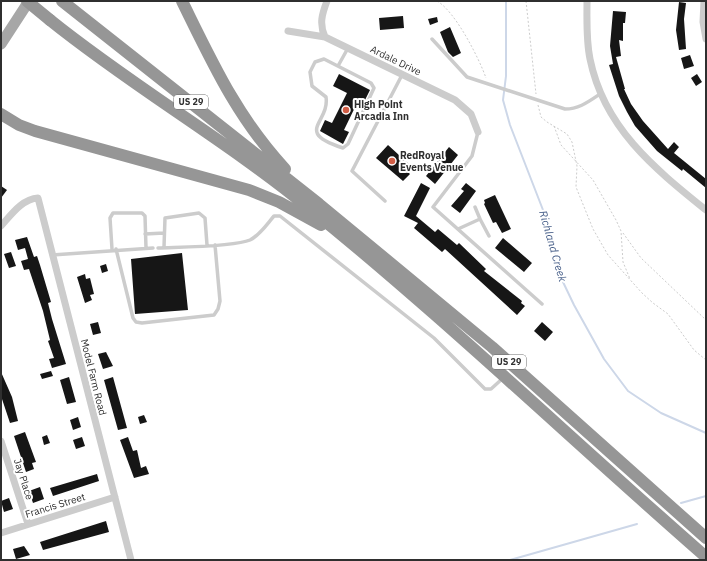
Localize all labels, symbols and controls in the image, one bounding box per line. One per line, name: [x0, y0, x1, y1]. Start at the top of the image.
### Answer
street label: Ardale Drive: [368, 43, 424, 79]
road number: US 29: [174, 95, 208, 109]
place label: High Point Arcadia Inn: [354, 98, 409, 123]
marker: High Point Arcadia Inn: [341, 105, 351, 115]
place label: RedRoyal Events Venue: [400, 149, 464, 174]
marker: RedRoyal Events Venue: [387, 156, 397, 166]
water label: Richland Creek: [536, 209, 570, 283]
street label: Model Farm Road: [78, 338, 109, 417]
road number: US 29: [492, 355, 526, 369]
street label: Jay Place: [11, 457, 36, 502]
street label: Francis Street: [23, 490, 87, 521]

